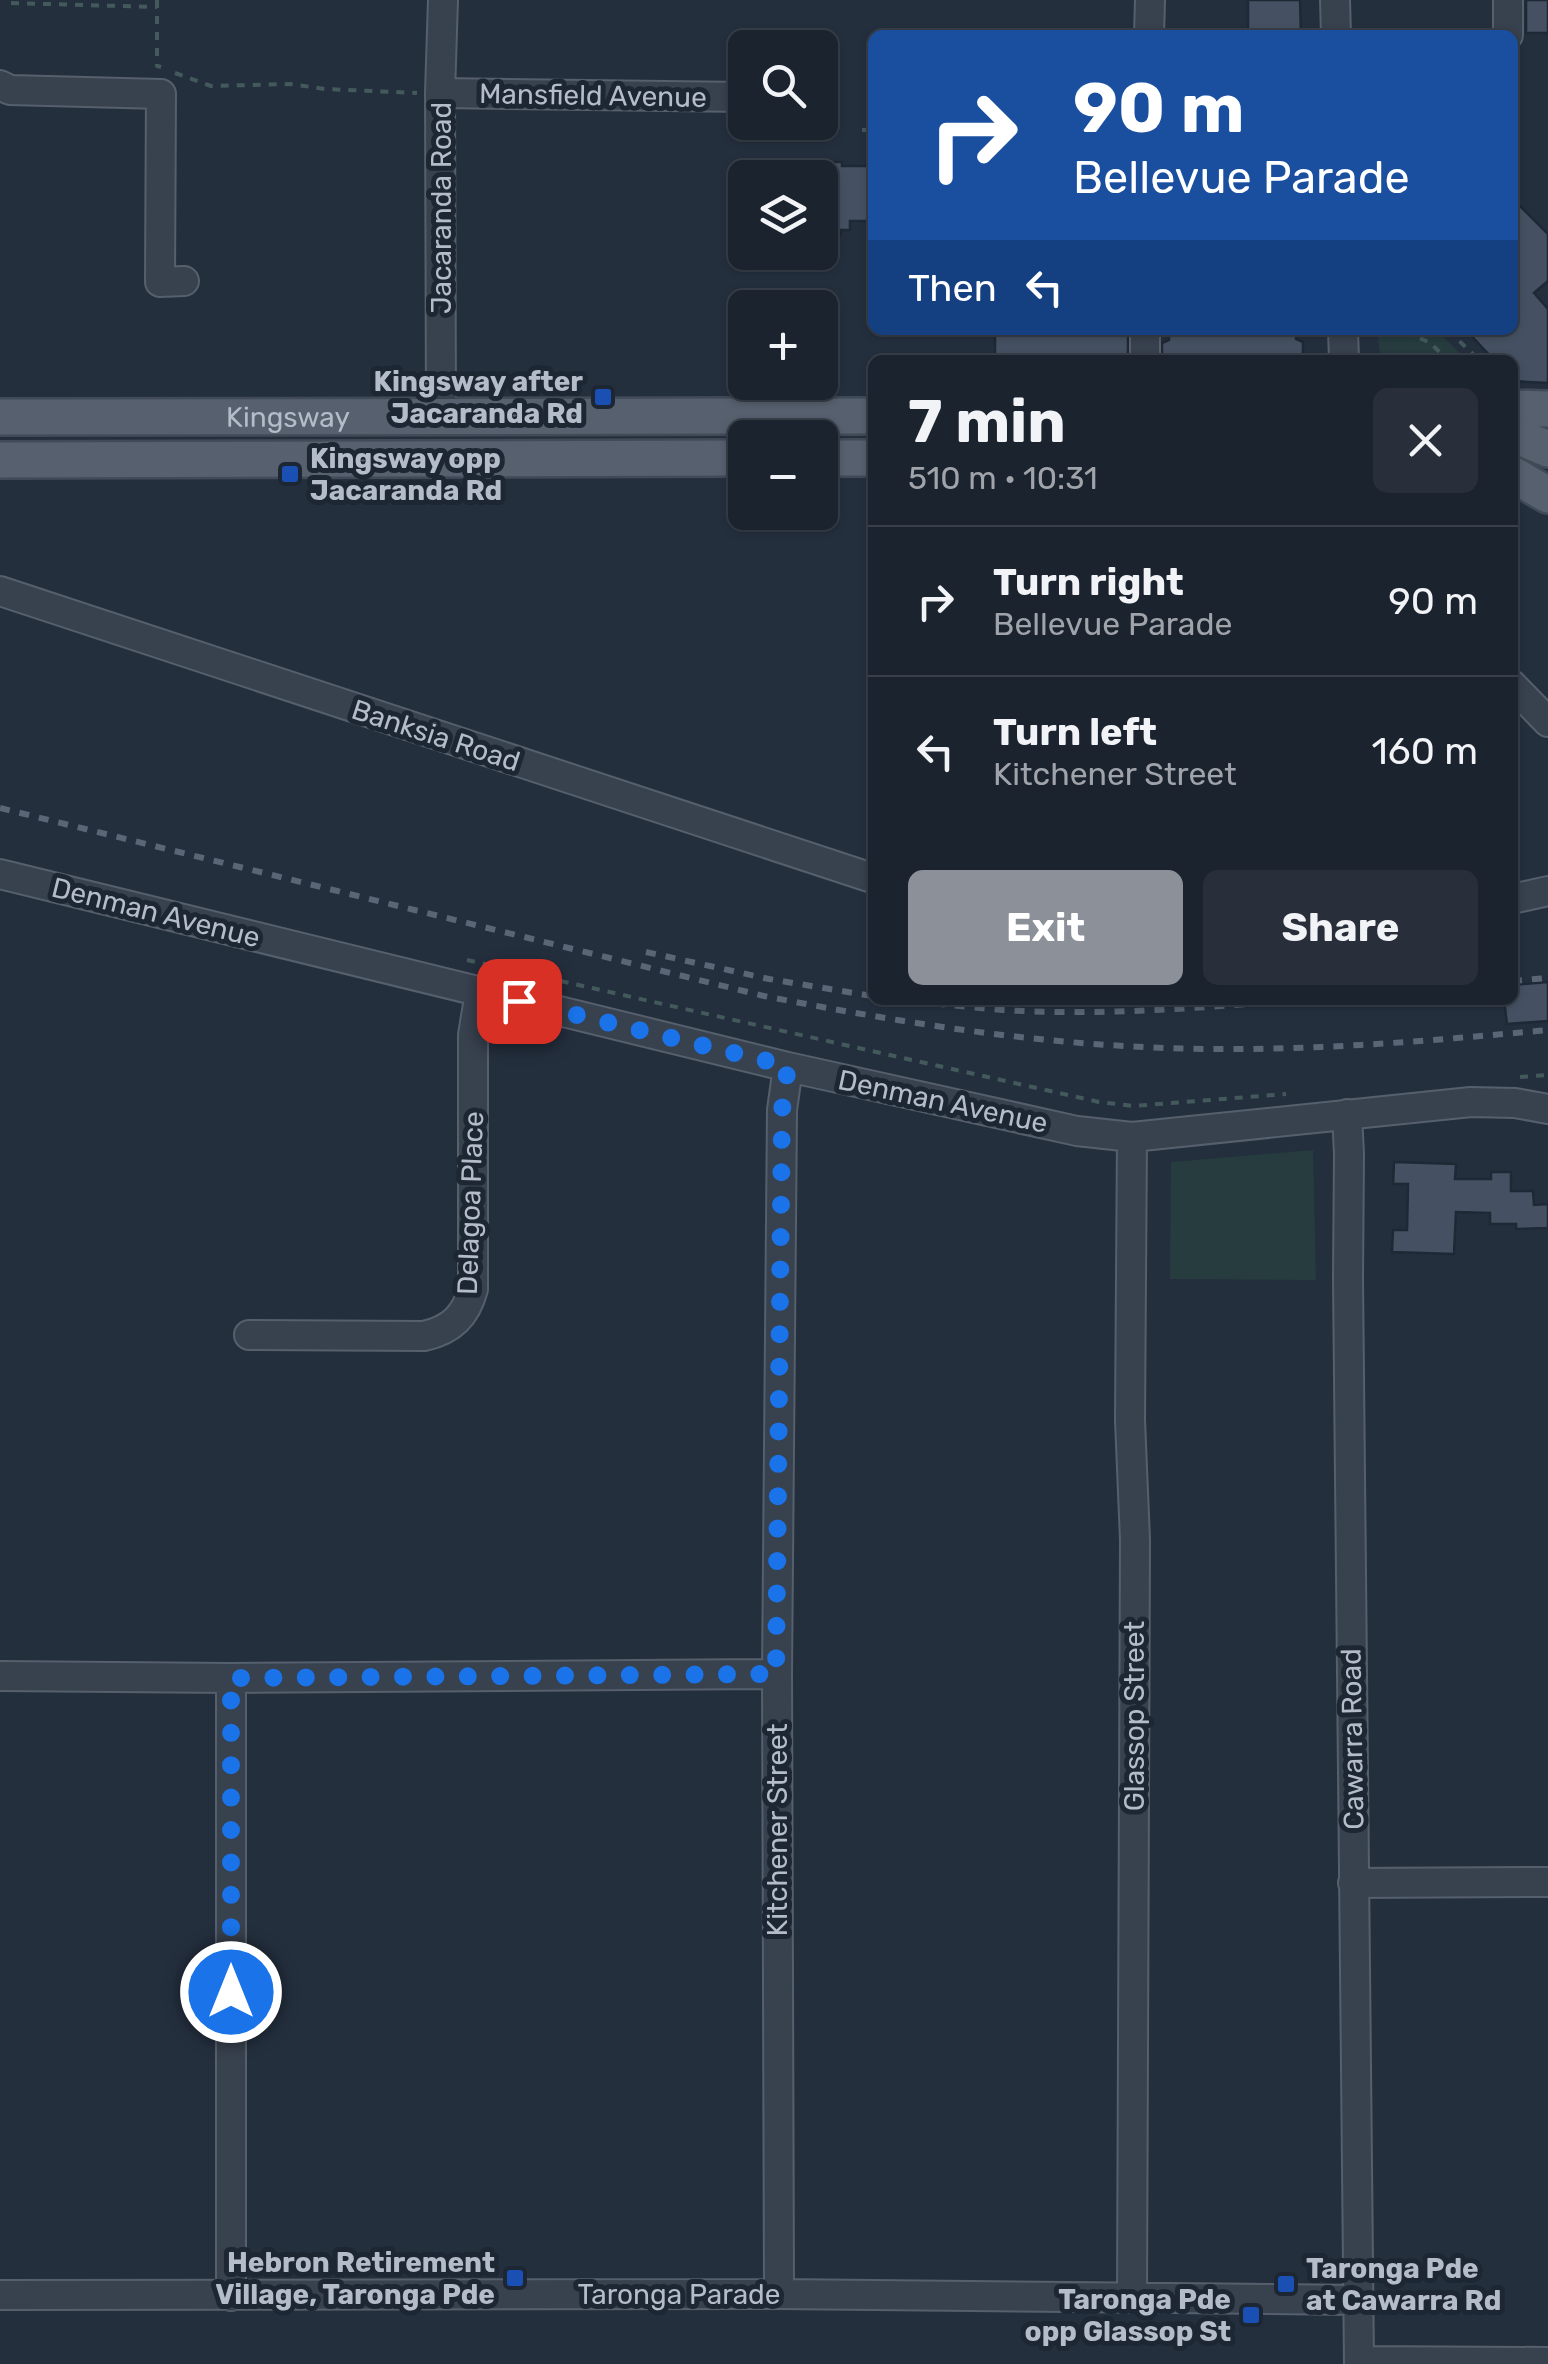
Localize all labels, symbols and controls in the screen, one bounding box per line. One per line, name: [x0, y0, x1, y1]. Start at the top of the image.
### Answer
map controls: [728, 30, 838, 530]
button: search: [728, 30, 838, 140]
text: 90 m: [1073, 67, 1245, 150]
icon: right: [908, 70, 1038, 200]
street label: Mansfield Avenue: [479, 77, 707, 114]
street label: Jacaranda Road: [425, 102, 458, 314]
text: Bellevue Parade: [1073, 151, 1410, 204]
button: layers: [728, 160, 838, 270]
icon: left: [1017, 260, 1072, 315]
text: Then: [908, 265, 997, 311]
button: +: [728, 290, 838, 400]
place label: Kingsway after Jacaranda Rd: [373, 365, 583, 430]
marker: Kingsway after Jacaranda Rd: [592, 386, 614, 408]
text: 7 min: [908, 386, 1066, 457]
button: close: [1373, 388, 1478, 493]
street label: Kingsway: [226, 401, 350, 434]
button: −: [728, 420, 838, 530]
place label: Kingsway opp Jacaranda Rd: [310, 442, 502, 507]
text: 510 m · 10:31: [908, 459, 1098, 497]
marker: Kingsway opp Jacaranda Rd: [279, 463, 301, 485]
text: Turn right: [993, 559, 1184, 605]
icon: right: [908, 574, 963, 629]
text: 90 m: [1388, 578, 1478, 624]
text: Bellevue Parade: [993, 605, 1232, 643]
street label: Banksia Road: [348, 693, 524, 778]
text: Turn left: [993, 709, 1157, 755]
icon: left: [908, 724, 963, 779]
text: 160 m: [1372, 728, 1478, 774]
text: Kitchener Street: [993, 755, 1237, 793]
button: Exit: [908, 870, 1183, 985]
button: Share: [1203, 870, 1478, 985]
street label: Denman Avenue: [48, 871, 263, 954]
pin: [477, 959, 562, 1044]
icon: arrive: [492, 974, 547, 1029]
street label: Denman Avenue: [835, 1063, 1051, 1140]
street label: Delagoa Place: [451, 1111, 490, 1295]
street label: Glassop Street: [1118, 1621, 1151, 1811]
street label: Cawarra Road: [1334, 1648, 1371, 1830]
street label: Kitchener Street: [761, 1723, 794, 1937]
position arrow: [179, 1940, 283, 2044]
place label: Hebron Retirement Village, Taronga Pde: [215, 2246, 495, 2311]
place label: Taronga Pde at Cawarra Rd: [1306, 2252, 1501, 2317]
marker: Hebron Retirement Village, Taronga Pde: [504, 2267, 526, 2289]
marker: Taronga Pde at Cawarra Rd: [1275, 2273, 1297, 2295]
street label: Taronga Parade: [578, 2278, 780, 2311]
place label: Taronga Pde opp Glassop St: [1025, 2283, 1231, 2348]
marker: Taronga Pde opp Glassop St: [1240, 2304, 1262, 2326]

